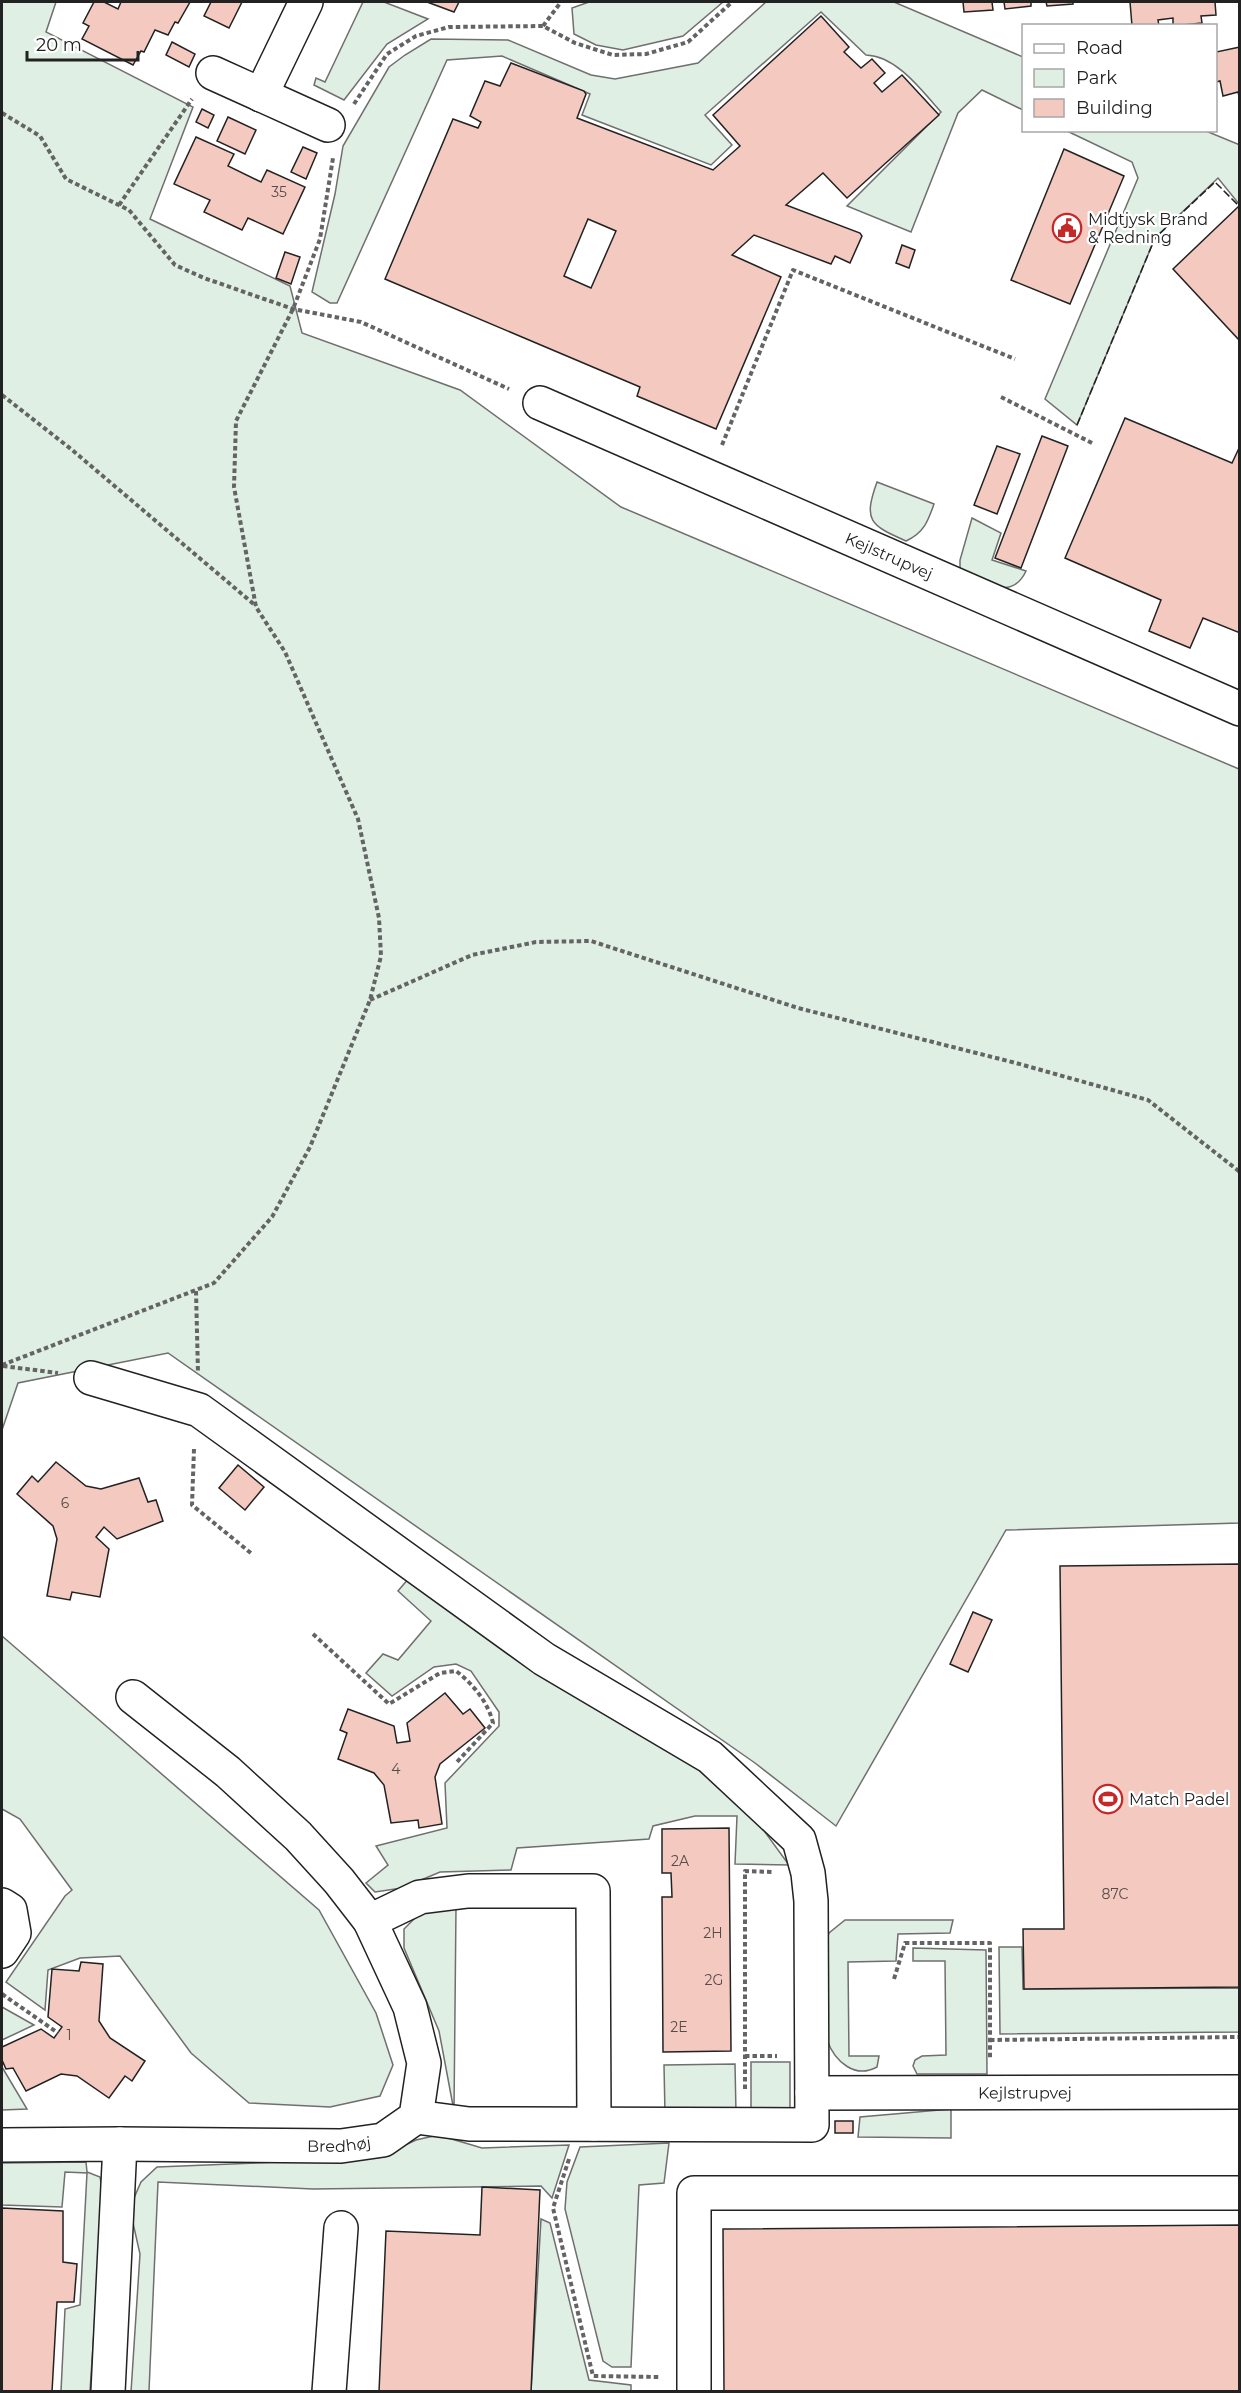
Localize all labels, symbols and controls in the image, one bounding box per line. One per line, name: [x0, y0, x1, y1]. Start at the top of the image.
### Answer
scale bar: [27, 24, 138, 62]
legend: [1022, 24, 1217, 132]
text: 20 m: [36, 34, 82, 56]
text: Road: [1076, 37, 1123, 59]
text: Park: [1076, 67, 1117, 89]
text: Building: [1076, 97, 1153, 119]
house number: 35: [271, 183, 287, 201]
place label: Midtjysk Brand & Redning: [1088, 210, 1208, 247]
public building icon: Midtjysk Brand & Redning: [1051, 212, 1083, 244]
street label: Kejlstrupvej: [842, 528, 936, 583]
house number: 6: [61, 1494, 70, 1512]
house number: 4: [391, 1760, 401, 1778]
sports icon: Match Padel: [1092, 1783, 1124, 1815]
place label: Match Padel: [1129, 1790, 1229, 1809]
house number: 2A: [671, 1852, 690, 1870]
house number: 87C: [1102, 1885, 1128, 1903]
house number: 2H: [703, 1924, 723, 1942]
house number: 2G: [705, 1971, 723, 1989]
house number: 2E: [670, 2018, 688, 2036]
house number: 1: [66, 2026, 72, 2044]
street label: Kejlstrupvej: [978, 2083, 1072, 2102]
street label: Bredhøj: [307, 2132, 372, 2156]

